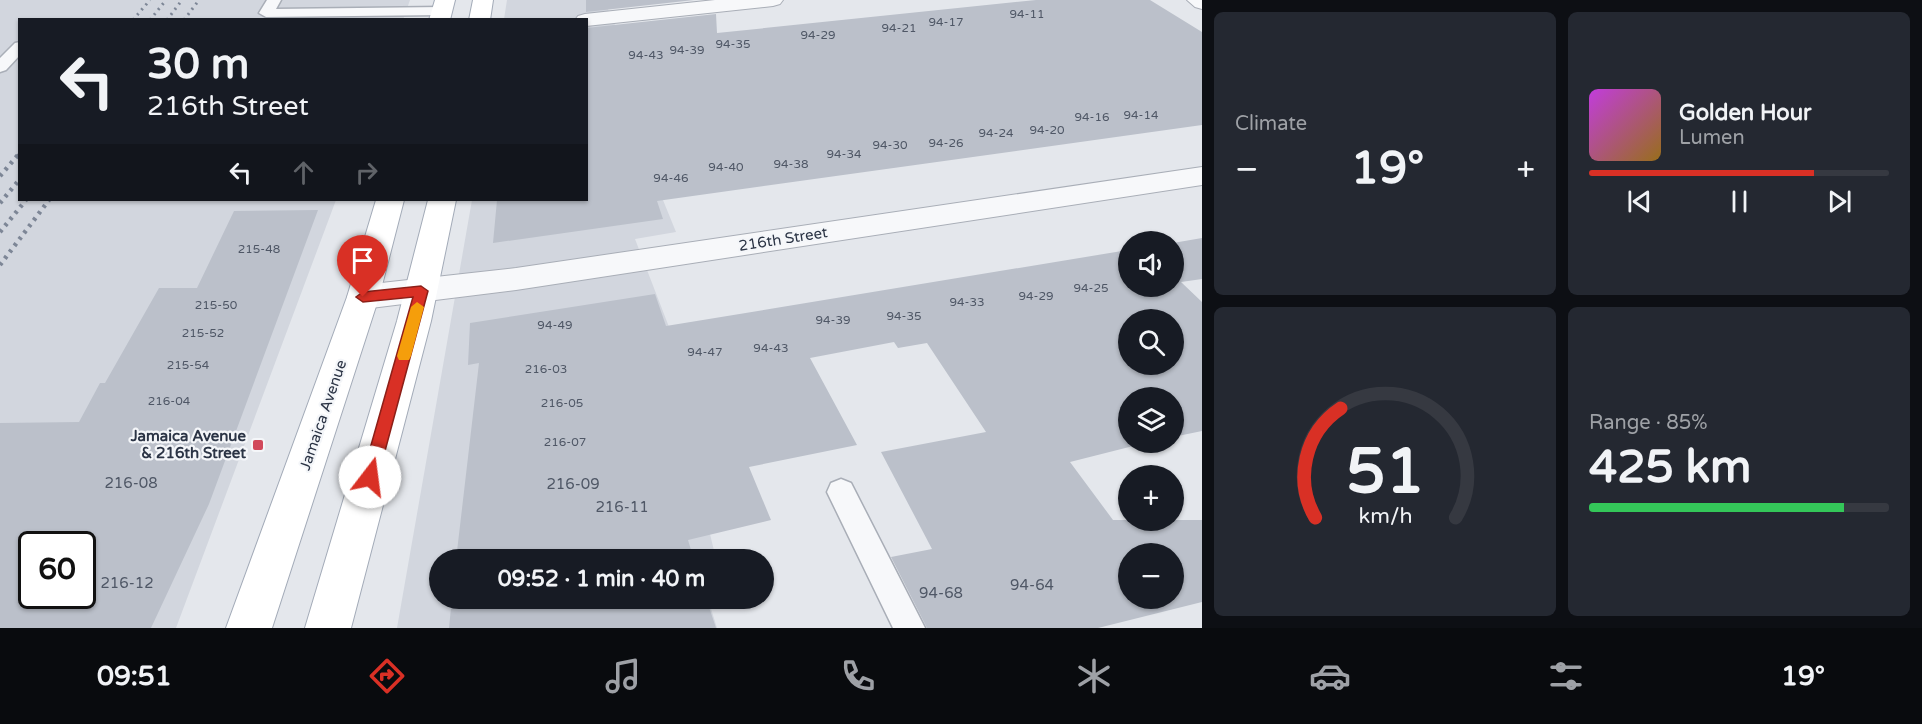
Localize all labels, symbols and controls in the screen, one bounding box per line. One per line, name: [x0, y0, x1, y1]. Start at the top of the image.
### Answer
house number: 94-11: [1009, 7, 1045, 21]
house number: 94-17: [928, 15, 964, 29]
house number: 94-21: [881, 21, 917, 35]
house number: 94-29: [800, 28, 836, 42]
house number: 94-35: [715, 37, 751, 51]
text: 30 m: [147, 39, 249, 90]
icon: left: [48, 42, 126, 120]
house number: 94-39: [669, 43, 705, 57]
house number: 94-43: [628, 48, 664, 62]
text: 216th Street: [147, 90, 309, 123]
text: Golden Hour: [1679, 100, 1811, 126]
house number: 94-14: [1123, 108, 1159, 122]
house number: 94-16: [1074, 110, 1110, 124]
text: Climate: [1235, 112, 1307, 136]
house number: 94-20: [1029, 123, 1065, 137]
house number: 94-24: [978, 126, 1014, 140]
text: Lumen: [1679, 126, 1745, 150]
house number: 94-26: [928, 136, 964, 150]
house number: 94-30: [872, 138, 908, 152]
text: 19°: [1351, 142, 1424, 196]
house number: 94-34: [826, 147, 862, 161]
text: −: [1235, 150, 1259, 189]
text: +: [1516, 150, 1535, 189]
icon: left: [224, 156, 257, 189]
icon: ahead: [287, 156, 320, 189]
icon: right: [350, 156, 383, 189]
house number: 94-38: [773, 157, 809, 171]
house number: 94-40: [708, 160, 744, 174]
house number: 94-46: [653, 171, 689, 185]
icon: previous: [1623, 185, 1656, 218]
icon: pause: [1723, 185, 1756, 218]
icon: next: [1823, 185, 1856, 218]
street label: 216th Street: [737, 223, 829, 255]
map controls: [1118, 231, 1184, 609]
button: sound: [1118, 231, 1184, 297]
pin: [337, 235, 388, 297]
house number: 215-48: [238, 242, 280, 256]
icon: arrive: [346, 244, 379, 277]
house number: 94-25: [1073, 281, 1109, 295]
house number: 94-29: [1018, 289, 1054, 303]
house number: 94-33: [949, 295, 985, 309]
house number: 215-50: [195, 298, 238, 312]
house number: 94-35: [886, 309, 922, 323]
button: search: [1118, 309, 1184, 375]
house number: 94-39: [815, 313, 851, 327]
house number: 94-49: [537, 318, 573, 332]
house number: 215-52: [182, 326, 224, 340]
house number: 94-43: [753, 341, 789, 355]
house number: 94-47: [687, 345, 723, 359]
house number: 215-54: [167, 358, 210, 372]
street label: Jamaica Avenue: [296, 358, 350, 472]
house number: 216-03: [525, 362, 567, 376]
button: layers: [1118, 387, 1184, 453]
house number: 216-04: [148, 394, 191, 408]
house number: 216-05: [541, 396, 583, 410]
text: Range · 85%: [1589, 411, 1708, 435]
place label: Jamaica Avenue & 216th Street: [130, 427, 247, 462]
house number: 216-07: [544, 435, 586, 449]
text: 51: [1346, 435, 1424, 510]
marker: Jamaica Avenue & 216th Street: [251, 438, 265, 452]
text: 425 km: [1589, 441, 1751, 495]
position arrow: [338, 445, 402, 509]
button: +: [1118, 465, 1184, 531]
house number: 216-08: [104, 474, 158, 492]
house number: 216-09: [546, 475, 600, 493]
house number: 216-11: [595, 498, 649, 516]
text: km/h: [1358, 504, 1412, 530]
speed limit sign: 60: [18, 531, 96, 609]
button: −: [1118, 543, 1184, 609]
text: 09:52 · 1 min · 40 m: [498, 566, 705, 592]
house number: 216-12: [100, 574, 154, 592]
house number: 94-64: [1010, 576, 1054, 594]
house number: 94-68: [919, 584, 963, 602]
icon: directions: [366, 655, 408, 697]
icon: music: [602, 655, 644, 697]
icon: phone: [837, 655, 879, 697]
icon: climate: [1073, 655, 1115, 697]
icon: car: [1309, 655, 1351, 697]
icon: filters: [1545, 655, 1587, 697]
text: 09:51: [97, 660, 172, 693]
text: 19°: [1781, 660, 1825, 693]

